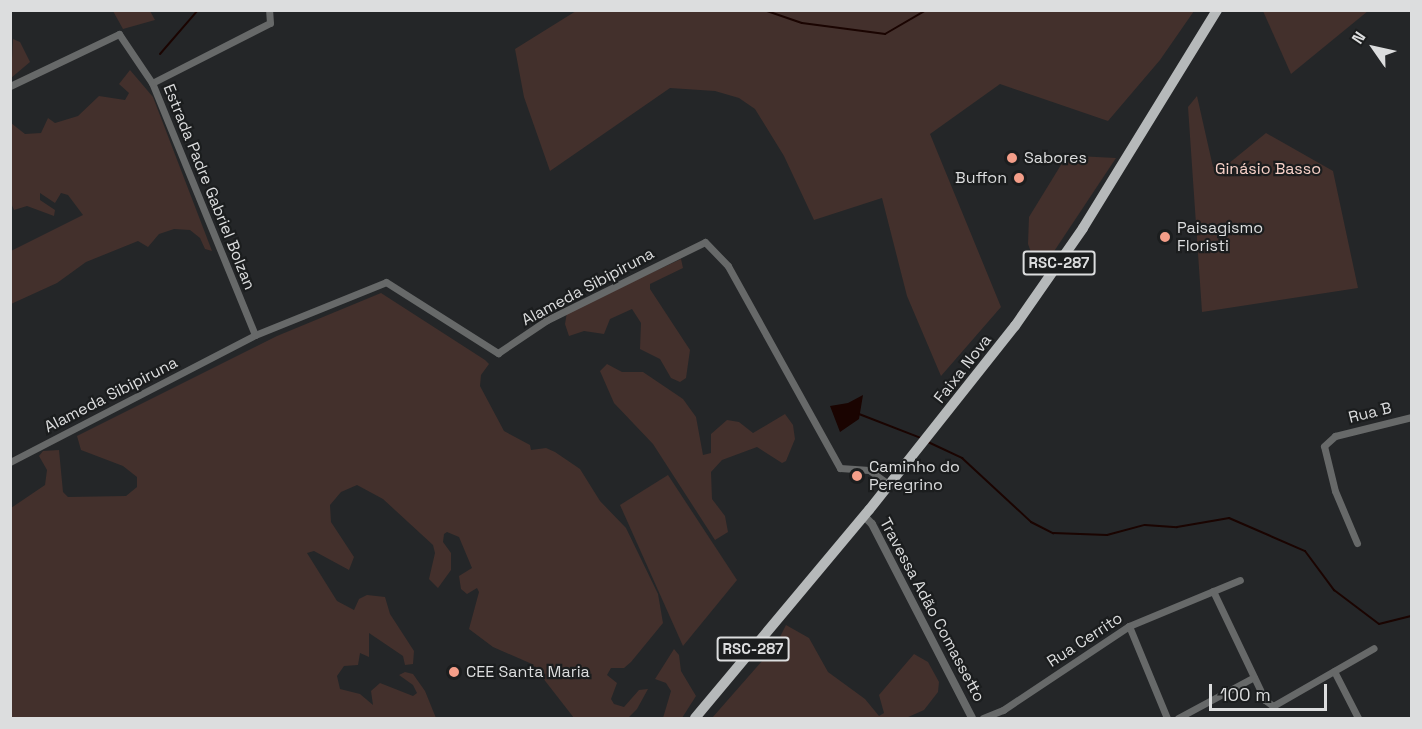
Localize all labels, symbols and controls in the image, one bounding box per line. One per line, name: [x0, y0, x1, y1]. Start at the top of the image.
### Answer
north arrow: [1344, 18, 1404, 78]
text: N: [1347, 27, 1370, 48]
street label: Estrada Padre Gabriel Bolzan: [159, 81, 259, 293]
place label: Sabores: [1024, 148, 1087, 168]
marker: Sabores: [1005, 151, 1019, 165]
park label: Ginásio Basso: [1215, 159, 1321, 179]
place label: Buffon: [955, 168, 1007, 188]
marker: Buffon: [1012, 171, 1026, 185]
place label: Paisagismo Floristi: [1177, 218, 1263, 256]
marker: Paisagismo Floristi: [1158, 230, 1172, 244]
street label: Alameda Sibipiruna: [519, 244, 657, 330]
road number: RSC-287: [1022, 251, 1096, 275]
street label: Faixa Nova: [930, 331, 996, 407]
street label: Alameda Sibipiruna: [41, 353, 181, 437]
street label: Rua B: [1346, 398, 1394, 428]
place label: Caminho do Peregrino: [869, 457, 960, 495]
marker: Caminho do Peregrino: [850, 469, 864, 483]
street label: Travessa Adão Comassetto: [875, 515, 989, 705]
street label: Rua Cerrito: [1044, 609, 1126, 671]
road number: RSC-287: [716, 637, 790, 661]
place label: CEE Santa Maria: [466, 662, 590, 682]
marker: CEE Santa Maria: [447, 665, 461, 679]
scale bar: [1212, 672, 1330, 710]
text: 100 m: [1220, 683, 1271, 706]

